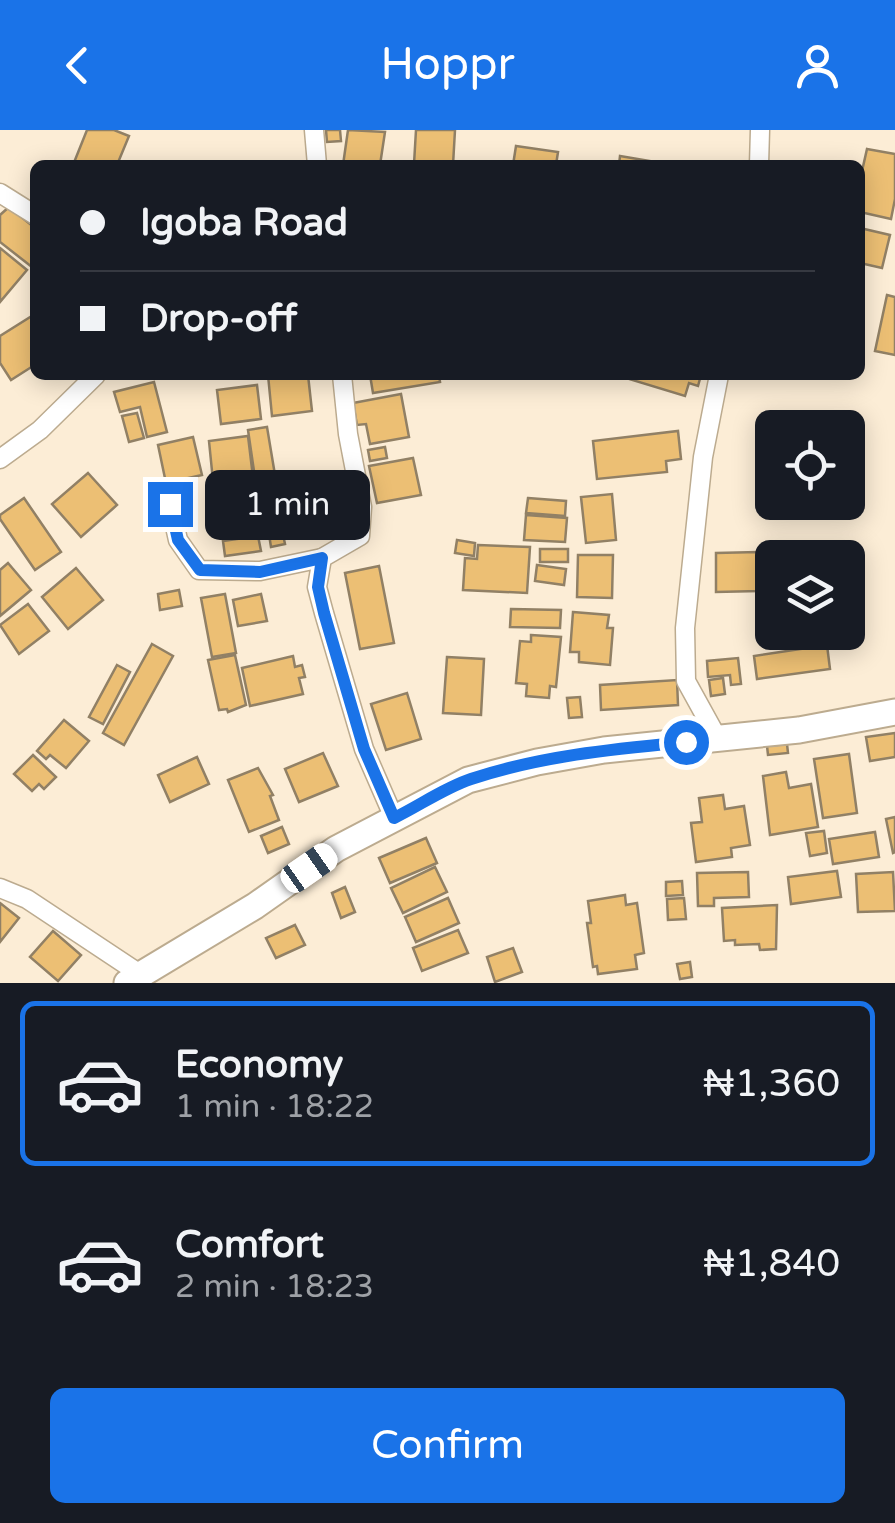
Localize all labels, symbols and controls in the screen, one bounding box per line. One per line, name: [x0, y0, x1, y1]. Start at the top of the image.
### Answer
icon: back: [50, 38, 105, 93]
text: Hoppr: [380, 38, 515, 92]
icon: person: [790, 38, 845, 93]
text: Igoba Road: [140, 200, 348, 246]
text: Drop-off: [140, 296, 297, 342]
map controls: [755, 410, 865, 650]
button: locate: [755, 410, 865, 520]
callout: 1 min: [205, 469, 370, 539]
route end: [148, 482, 193, 527]
text: 1 min: [245, 486, 330, 524]
button: layers: [755, 540, 865, 650]
route start: [664, 720, 709, 765]
car: [276, 839, 342, 897]
icon: car: [55, 1039, 145, 1129]
text: Economy: [175, 1042, 343, 1088]
text: ₦1,360: [703, 1061, 840, 1107]
text: 1 min · 18:22: [175, 1088, 374, 1126]
icon: car: [55, 1219, 145, 1309]
text: Comfort: [175, 1222, 324, 1268]
text: ₦1,840: [703, 1241, 840, 1287]
text: 2 min · 18:23: [175, 1268, 374, 1306]
button: Confirm: [50, 1388, 845, 1503]

